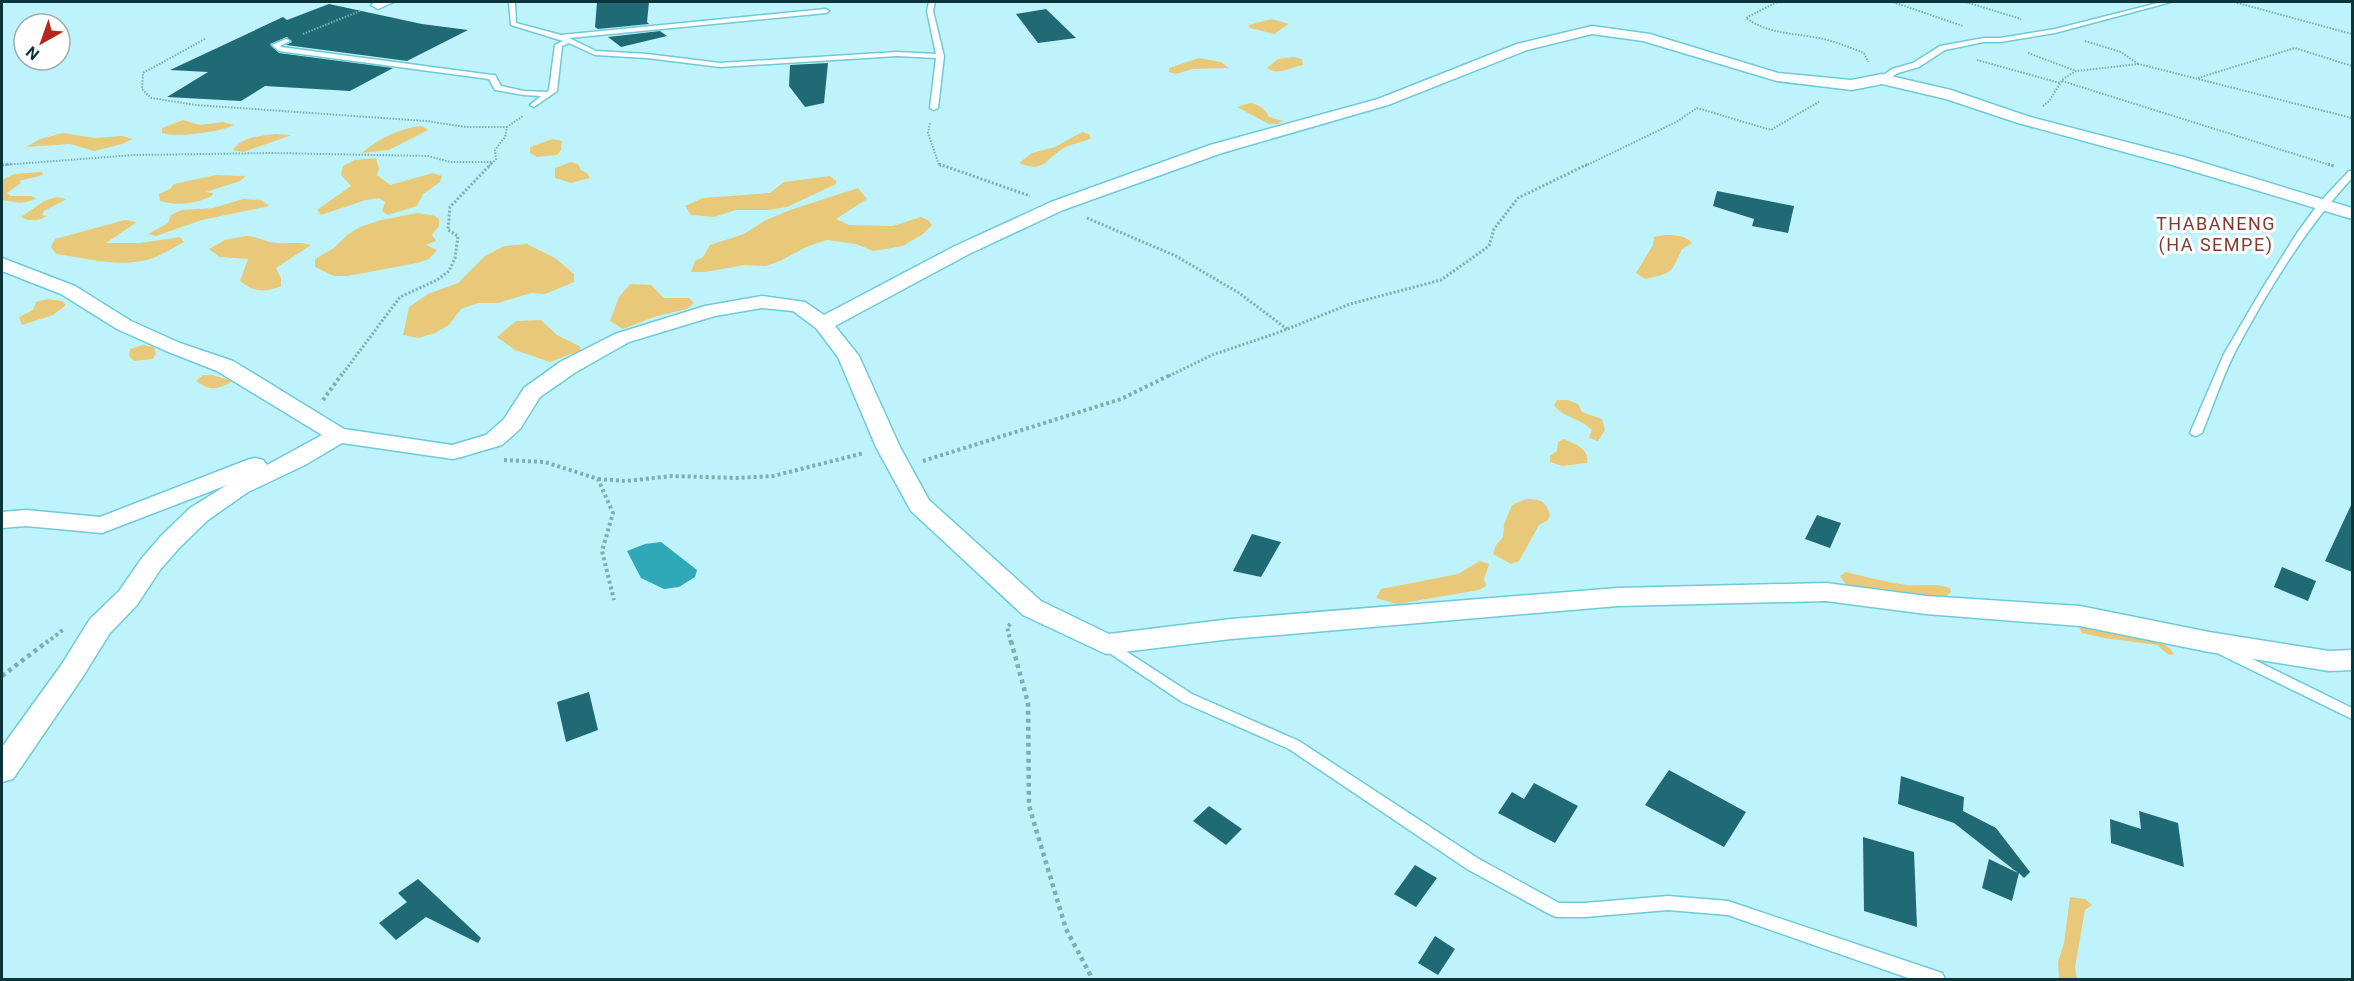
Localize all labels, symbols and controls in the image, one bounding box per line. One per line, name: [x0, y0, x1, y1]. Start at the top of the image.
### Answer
north arrow: [12, 12, 72, 72]
text: N: [22, 42, 43, 64]
district label: THABANENG (HA SEMPE): [2156, 213, 2276, 256]

